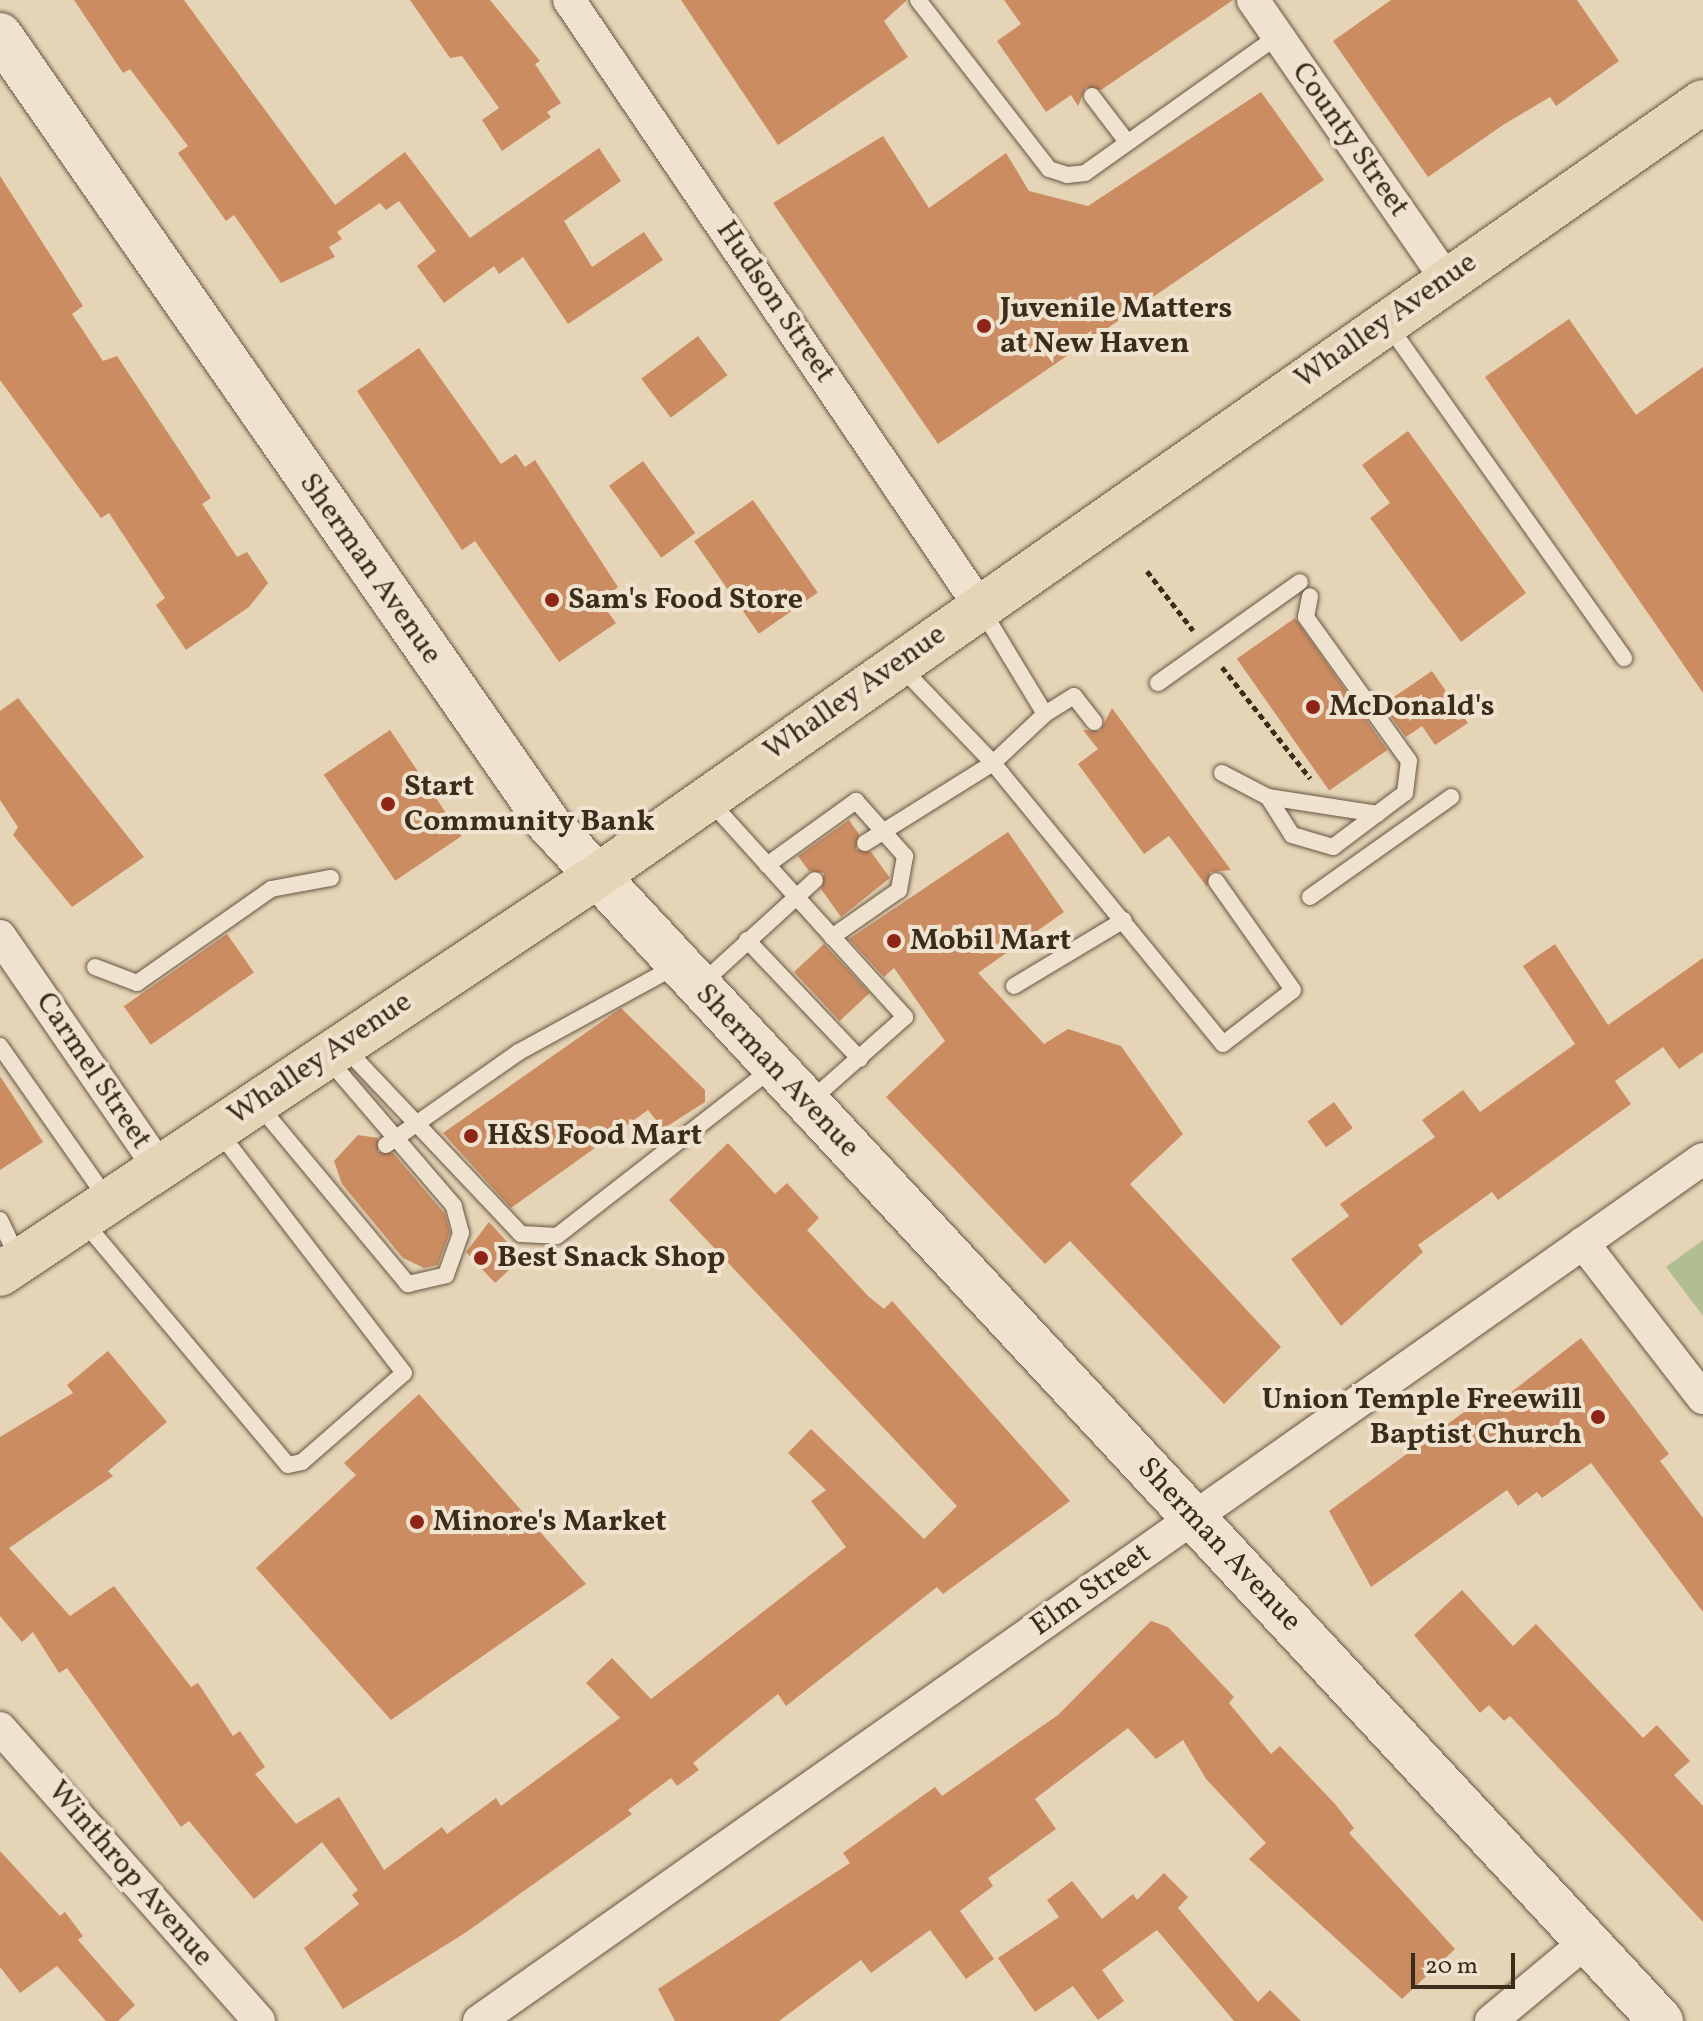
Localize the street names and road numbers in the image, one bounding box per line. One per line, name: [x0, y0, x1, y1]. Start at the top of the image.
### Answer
street label: County Street: [1283, 55, 1417, 225]
street label: Hudson Street: [708, 214, 842, 390]
street label: Whalley Avenue: [1288, 245, 1484, 397]
street label: Sherman Avenue: [291, 467, 449, 671]
street label: Whalley Avenue: [757, 617, 953, 769]
street label: Sherman Avenue: [687, 977, 867, 1165]
street label: Whalley Avenue: [221, 984, 419, 1134]
street label: Carmel Street: [27, 986, 159, 1156]
street label: Sherman Avenue: [1129, 1451, 1309, 1639]
street label: Elm Street: [1024, 1536, 1158, 1644]
street label: Winthrop Avenue: [40, 1774, 220, 1974]

